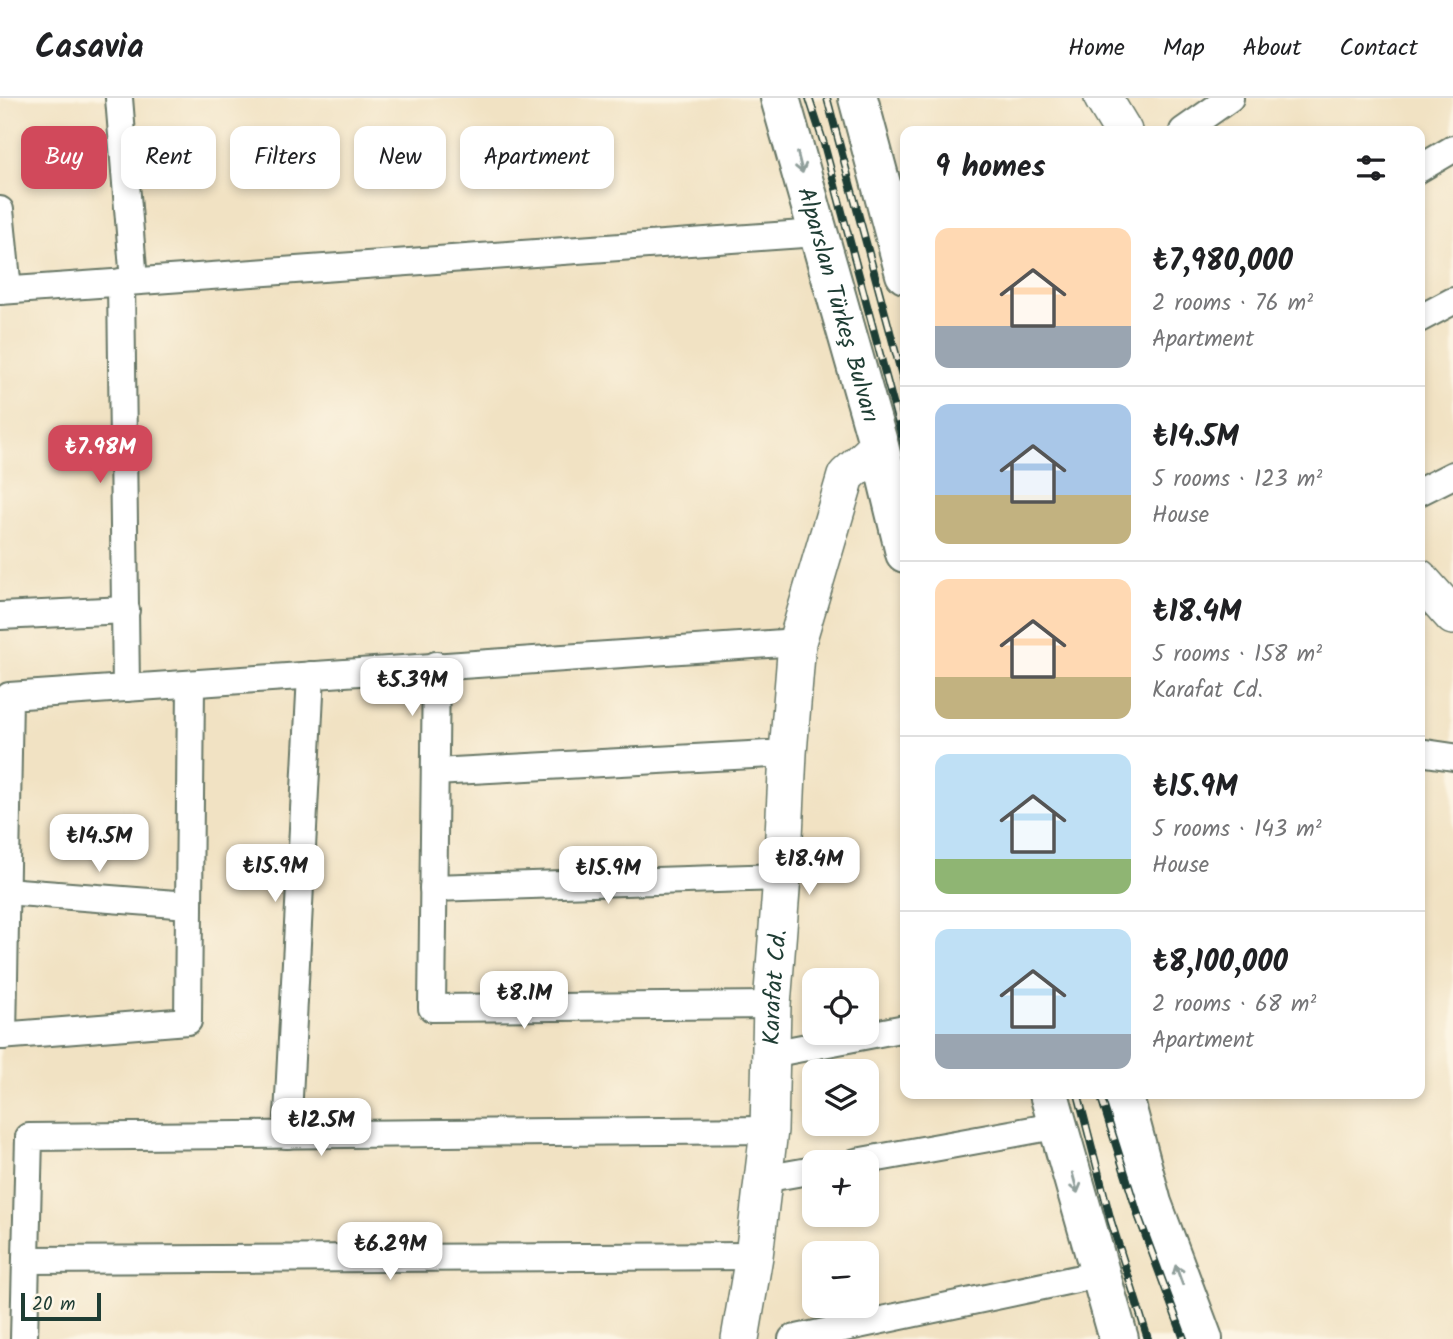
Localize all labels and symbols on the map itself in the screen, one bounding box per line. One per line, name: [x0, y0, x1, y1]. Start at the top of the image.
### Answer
one-way arrow: [794, 152, 807, 174]
street label: Alparslan Türkeş Bulvarı: [785, 183, 889, 428]
pin: ₺7.98M: [43, 426, 157, 485]
pin: ₺5.39M: [355, 658, 469, 718]
pin: ₺14.5M: [42, 814, 156, 874]
pin: ₺18.4M: [752, 838, 866, 897]
pin: ₺15.9M: [218, 844, 332, 904]
pin: ₺15.9M: [551, 846, 665, 906]
street label: Karafat Cd.: [753, 928, 799, 1046]
pin: ₺8.1M: [475, 972, 573, 1031]
pin: ₺12.5M: [264, 1098, 378, 1158]
one-way arrow: [1069, 1171, 1082, 1194]
pin: ₺6.29M: [333, 1222, 447, 1282]
one-way arrow: [1172, 1265, 1184, 1286]
scale bar: [21, 1290, 102, 1322]

